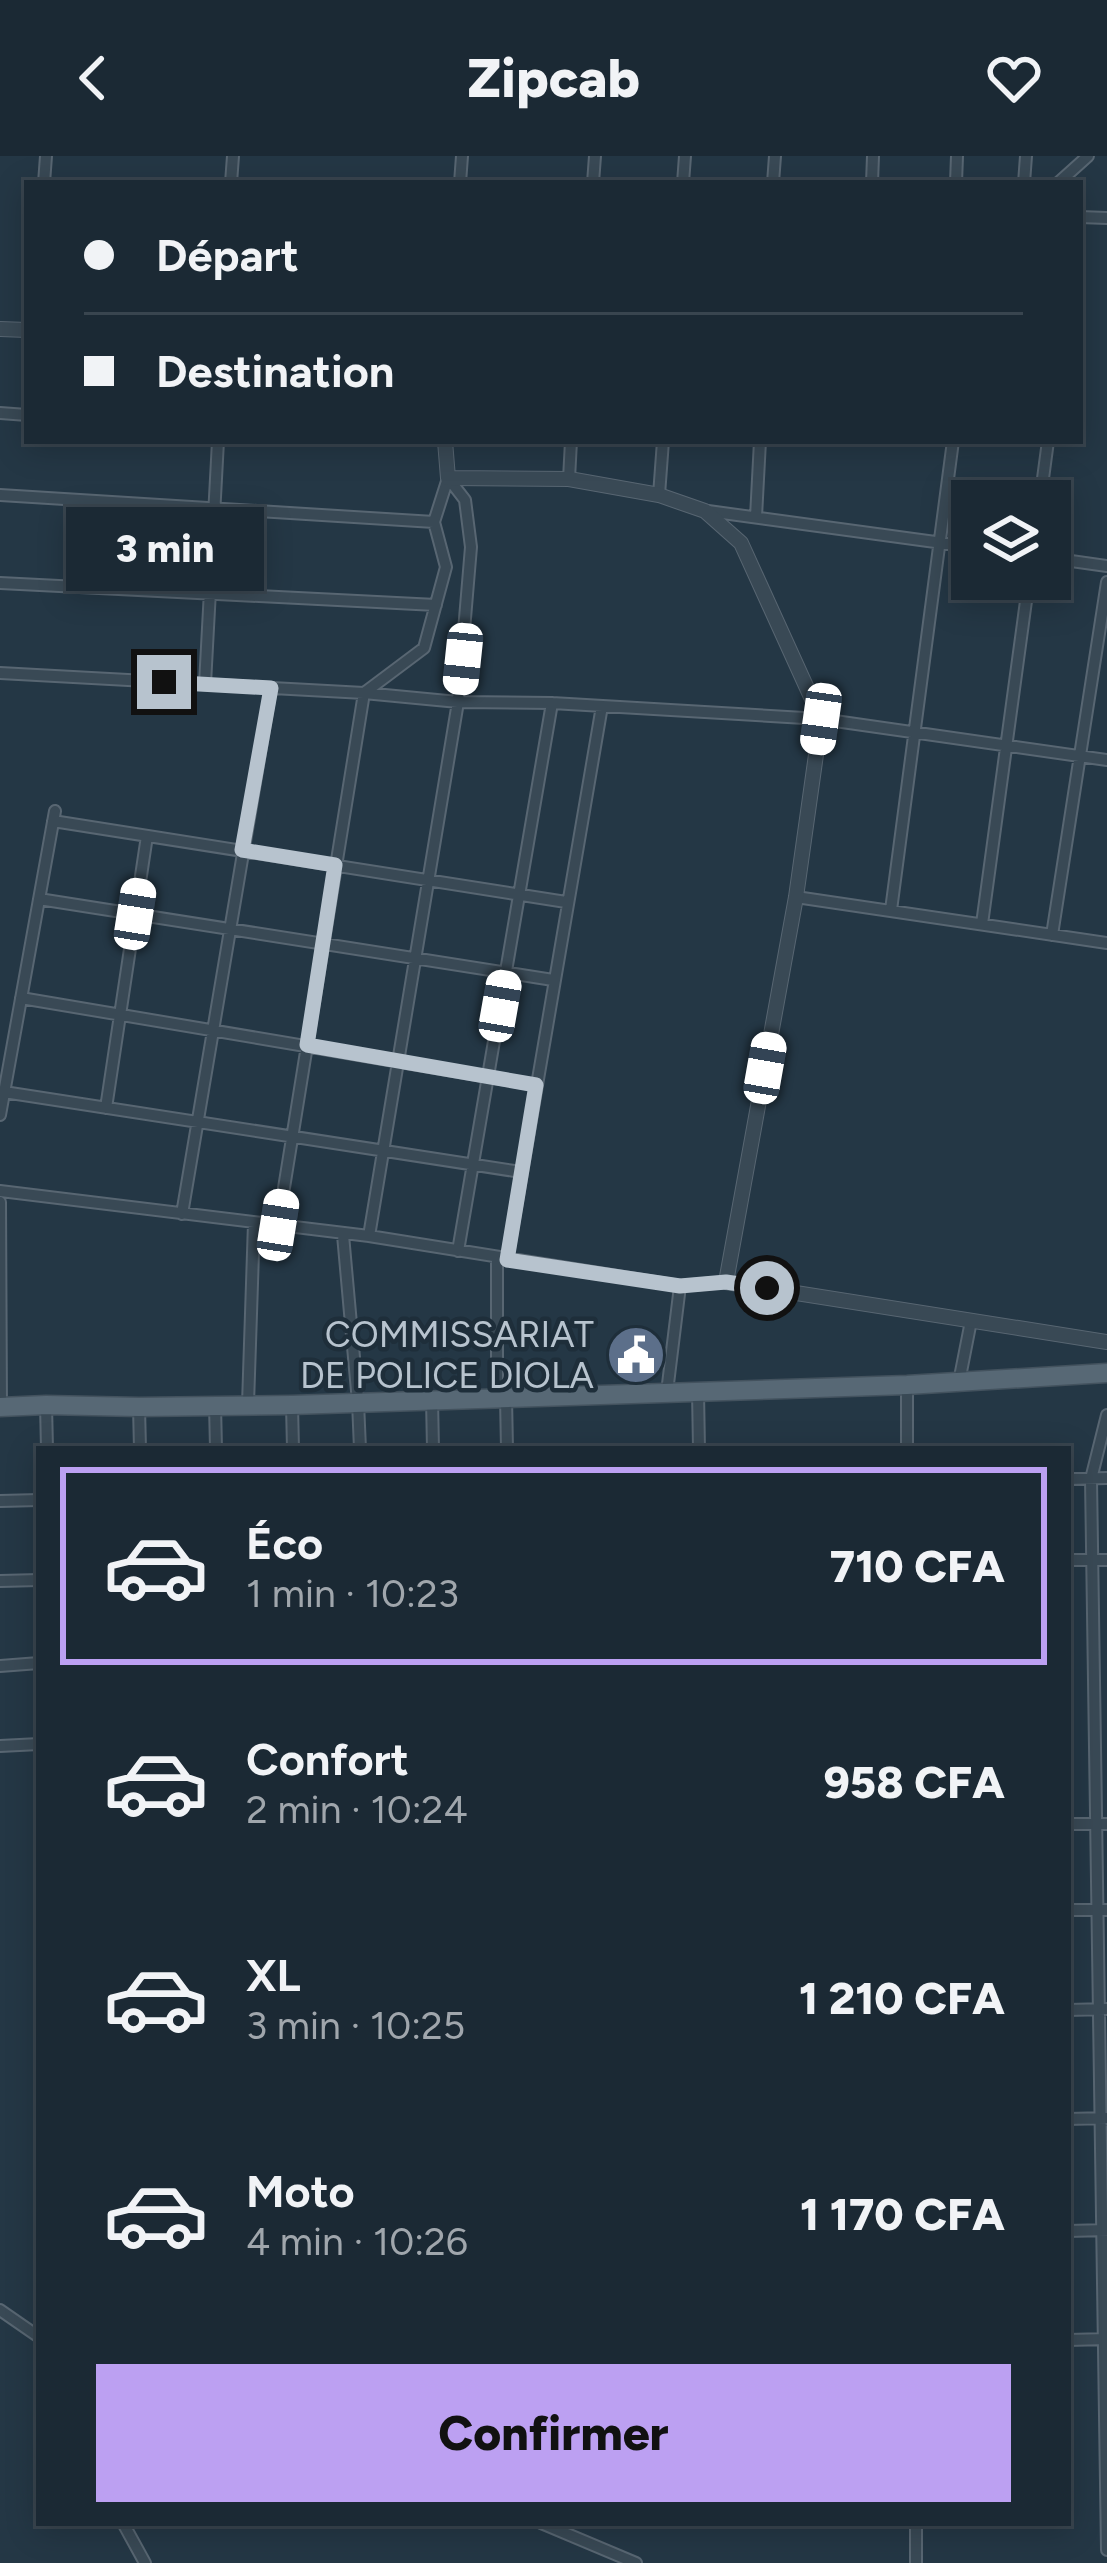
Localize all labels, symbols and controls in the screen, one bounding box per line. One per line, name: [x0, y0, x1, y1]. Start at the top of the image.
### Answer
icon: back: [60, 45, 126, 111]
icon: heart: [981, 45, 1047, 111]
text: Zipcab: [467, 46, 640, 111]
text: Départ: [156, 228, 299, 282]
text: Destination: [156, 344, 394, 398]
map controls: [951, 480, 1071, 600]
button: layers: [951, 480, 1071, 600]
callout: 3 min: [65, 508, 263, 592]
text: 3 min: [116, 525, 214, 572]
car: [441, 621, 485, 697]
route end: [137, 655, 191, 709]
car: [798, 681, 844, 757]
car: [112, 876, 158, 952]
car: [476, 967, 524, 1045]
car: [741, 1029, 789, 1107]
car: [255, 1187, 301, 1263]
route start: [740, 1261, 794, 1315]
place label: COMMISSARIAT DE POLICE DIOLA: [300, 1313, 595, 1397]
public building icon: COMMISSARIAT DE POLICE DIOLA: [605, 1324, 667, 1386]
icon: car: [102, 1512, 210, 1620]
text: Éco: [246, 1516, 323, 1570]
text: 710 CFA: [830, 1539, 1005, 1593]
text: 1 min · 10:23: [246, 1570, 459, 1617]
icon: car: [102, 1728, 210, 1836]
text: Confort: [246, 1732, 409, 1786]
text: 958 CFA: [824, 1755, 1005, 1809]
text: 2 min · 10:24: [246, 1786, 468, 1833]
icon: car: [102, 1944, 210, 2052]
text: XL: [246, 1948, 301, 2002]
text: 1 210 CFA: [799, 1971, 1005, 2025]
text: 3 min · 10:25: [246, 2002, 465, 2049]
icon: car: [102, 2160, 210, 2268]
text: Moto: [246, 2164, 355, 2218]
text: 1 170 CFA: [800, 2187, 1005, 2241]
text: 4 min · 10:26: [246, 2218, 468, 2265]
button: Confirmer: [96, 2364, 1011, 2502]

